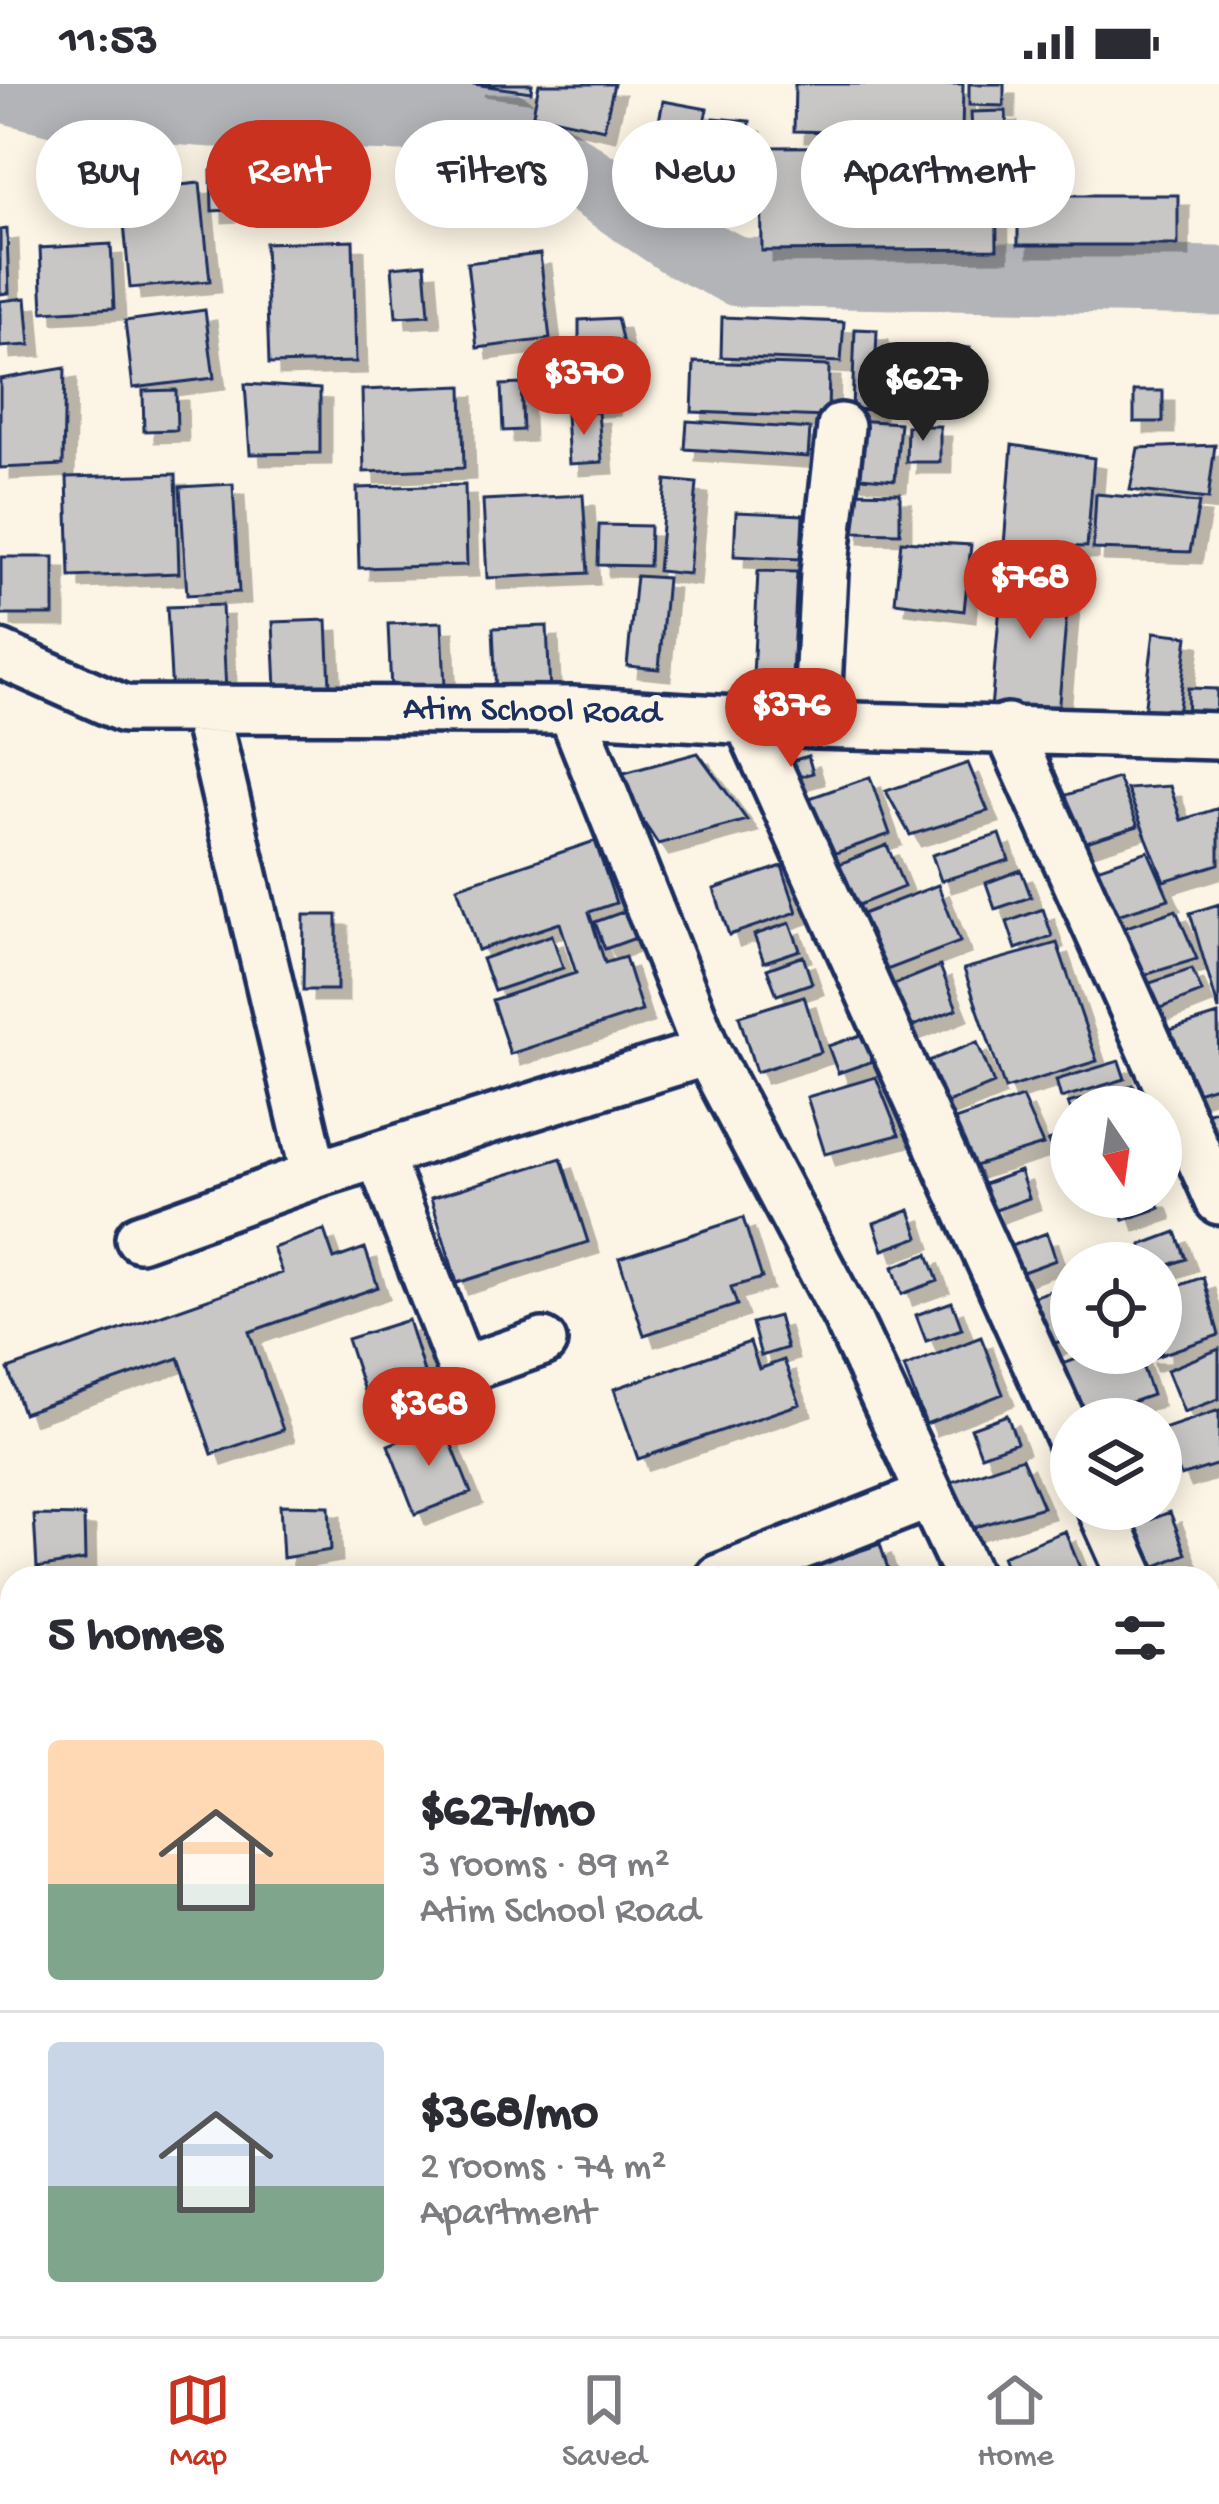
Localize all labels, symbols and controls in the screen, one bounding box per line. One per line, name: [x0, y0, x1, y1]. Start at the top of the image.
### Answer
text: 11:53: [60, 16, 158, 69]
chip: Buy: [36, 120, 182, 228]
chip: Rent: [206, 120, 371, 228]
chip: Filters: [395, 120, 588, 228]
chip: New: [612, 120, 777, 228]
chip: Apartment: [801, 120, 1075, 228]
pin: $370: [513, 336, 655, 438]
pin: $627: [852, 342, 994, 444]
text: $370: [544, 352, 624, 398]
text: $627: [885, 358, 961, 404]
pin: $768: [959, 540, 1101, 642]
text: $768: [991, 556, 1069, 602]
pin: $376: [720, 668, 862, 770]
text: $376: [752, 684, 830, 730]
street label: Atim School Road: [402, 689, 665, 737]
north arrow: [1050, 1086, 1182, 1218]
map controls: [1050, 1086, 1182, 1530]
button: locate: [1050, 1242, 1182, 1374]
pin: $368: [358, 1367, 500, 1469]
text: $368: [390, 1383, 468, 1429]
button: layers: [1050, 1398, 1182, 1530]
icon: filters: [1107, 1605, 1173, 1671]
text: 5 homes: [48, 1608, 222, 1668]
text: $627/mo: [420, 1784, 595, 1844]
icon: home: [144, 1788, 288, 1932]
text: 3 rooms · 89 m²: [420, 1844, 670, 1890]
text: Atim School Road: [420, 1890, 700, 1936]
text: $368/mo: [420, 2086, 598, 2146]
icon: home: [144, 2090, 288, 2234]
text: 2 rooms · 74 m²: [420, 2146, 667, 2192]
text: Apartment: [420, 2192, 596, 2238]
tab: Map: [165, 2367, 231, 2477]
tab: Saved: [562, 2367, 647, 2477]
tab: Home: [977, 2367, 1054, 2477]

